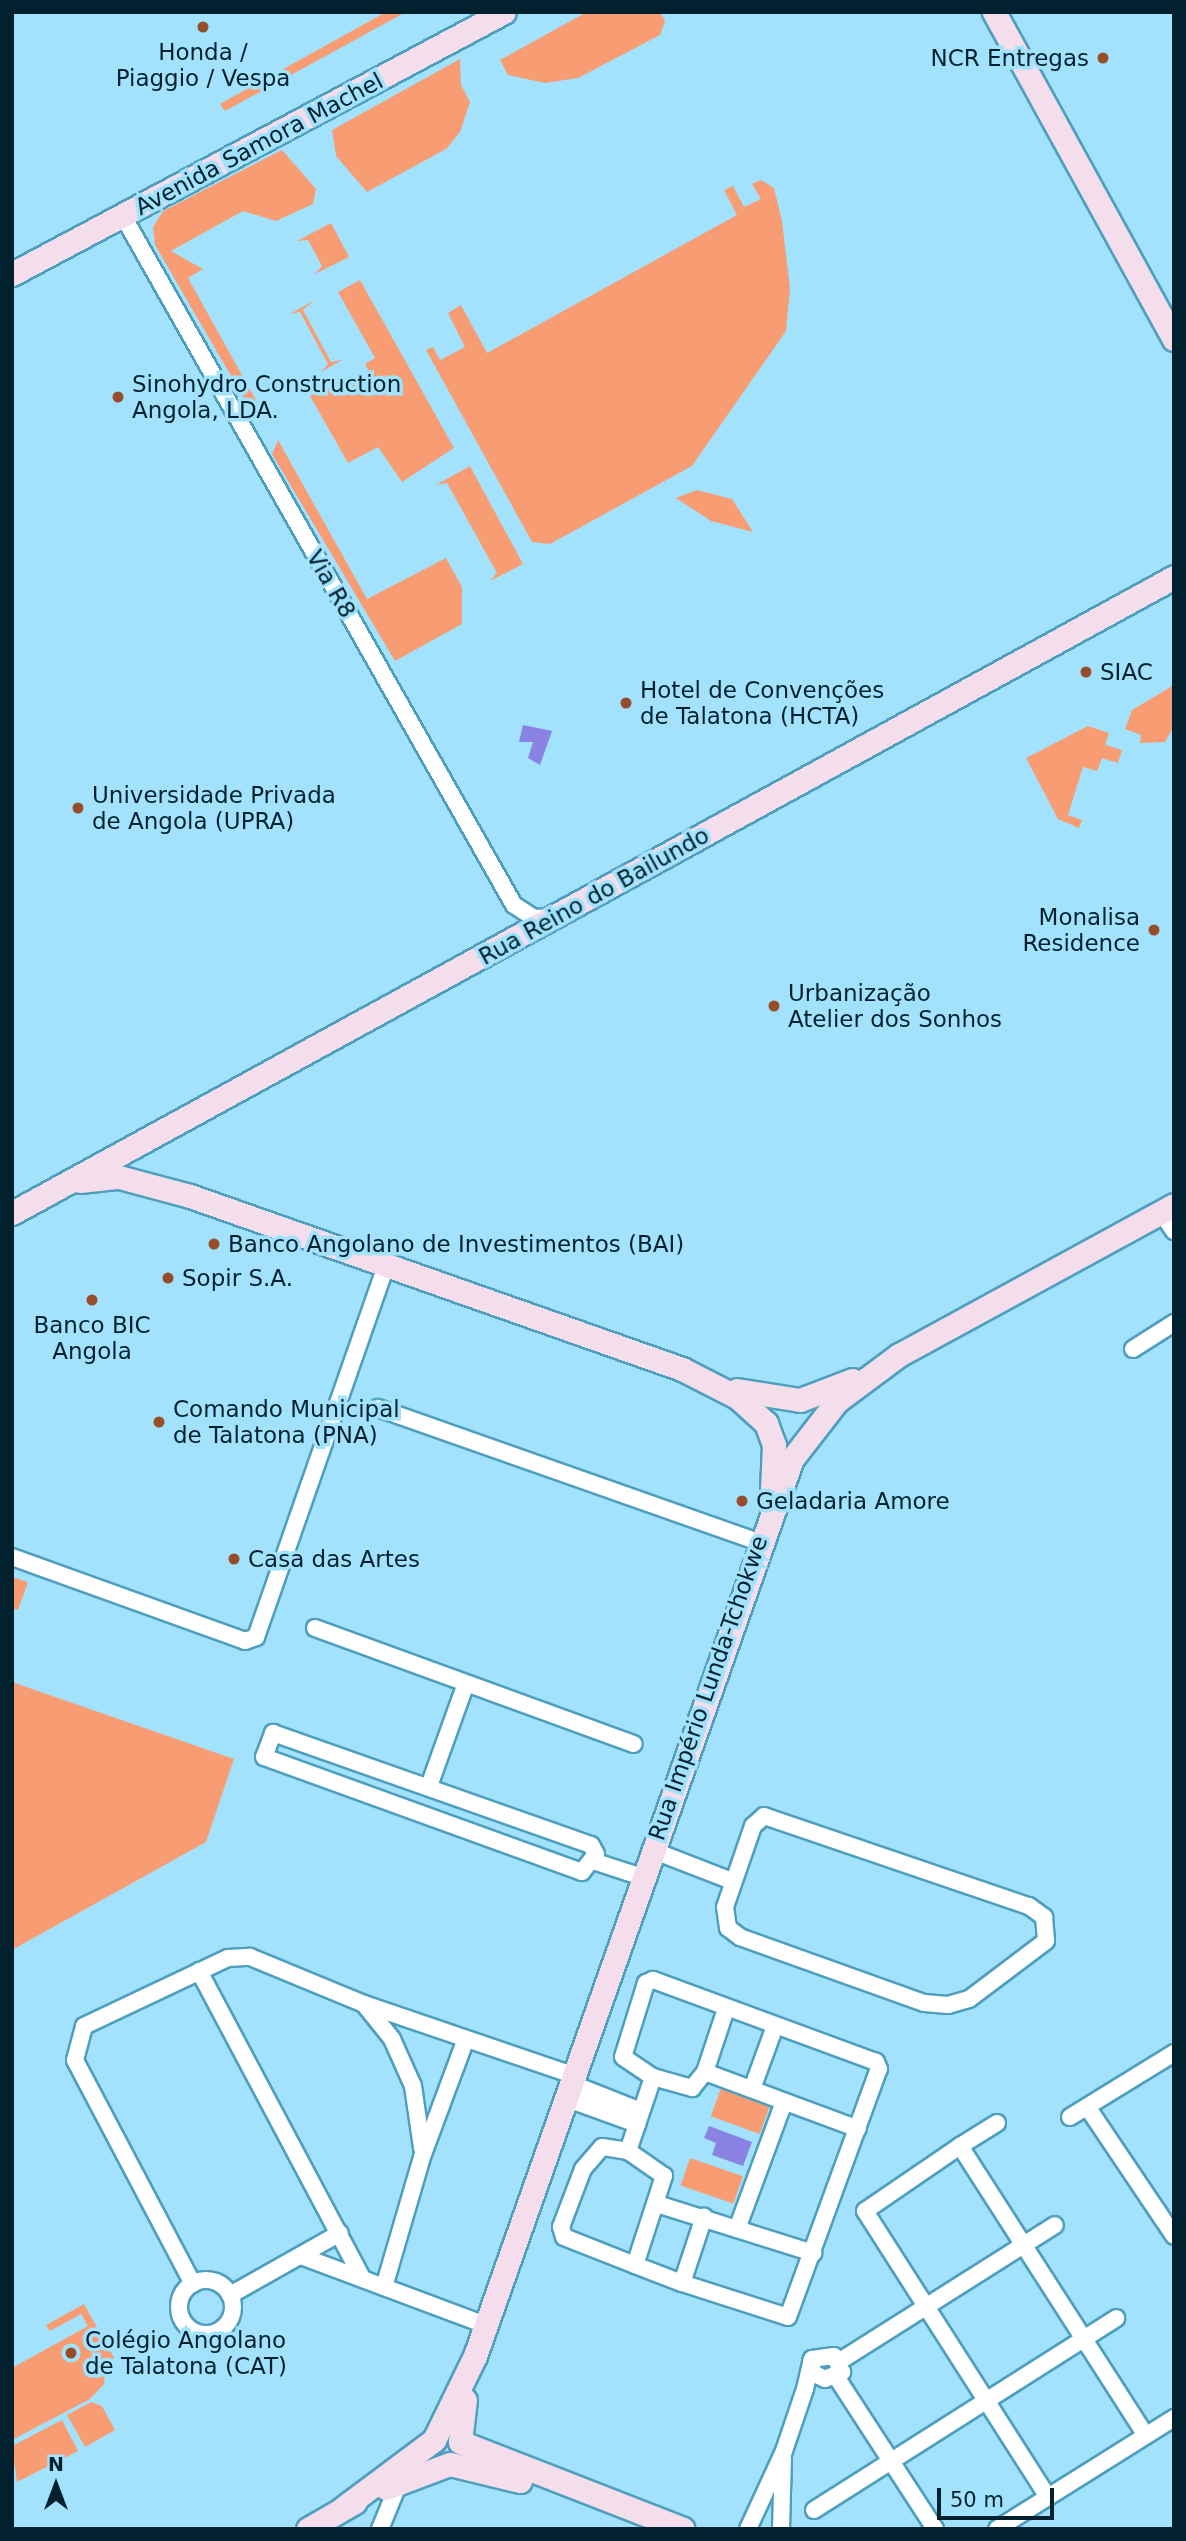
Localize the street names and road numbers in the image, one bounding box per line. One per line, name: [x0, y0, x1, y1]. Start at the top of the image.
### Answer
street label: Avenida Samora Machel: [130, 67, 388, 221]
street label: Via R8: [301, 545, 361, 623]
street label: Rua Reino do Bailundo: [474, 821, 714, 971]
street label: Rua Império Lunda-Tchokwe: [643, 1532, 773, 1844]

